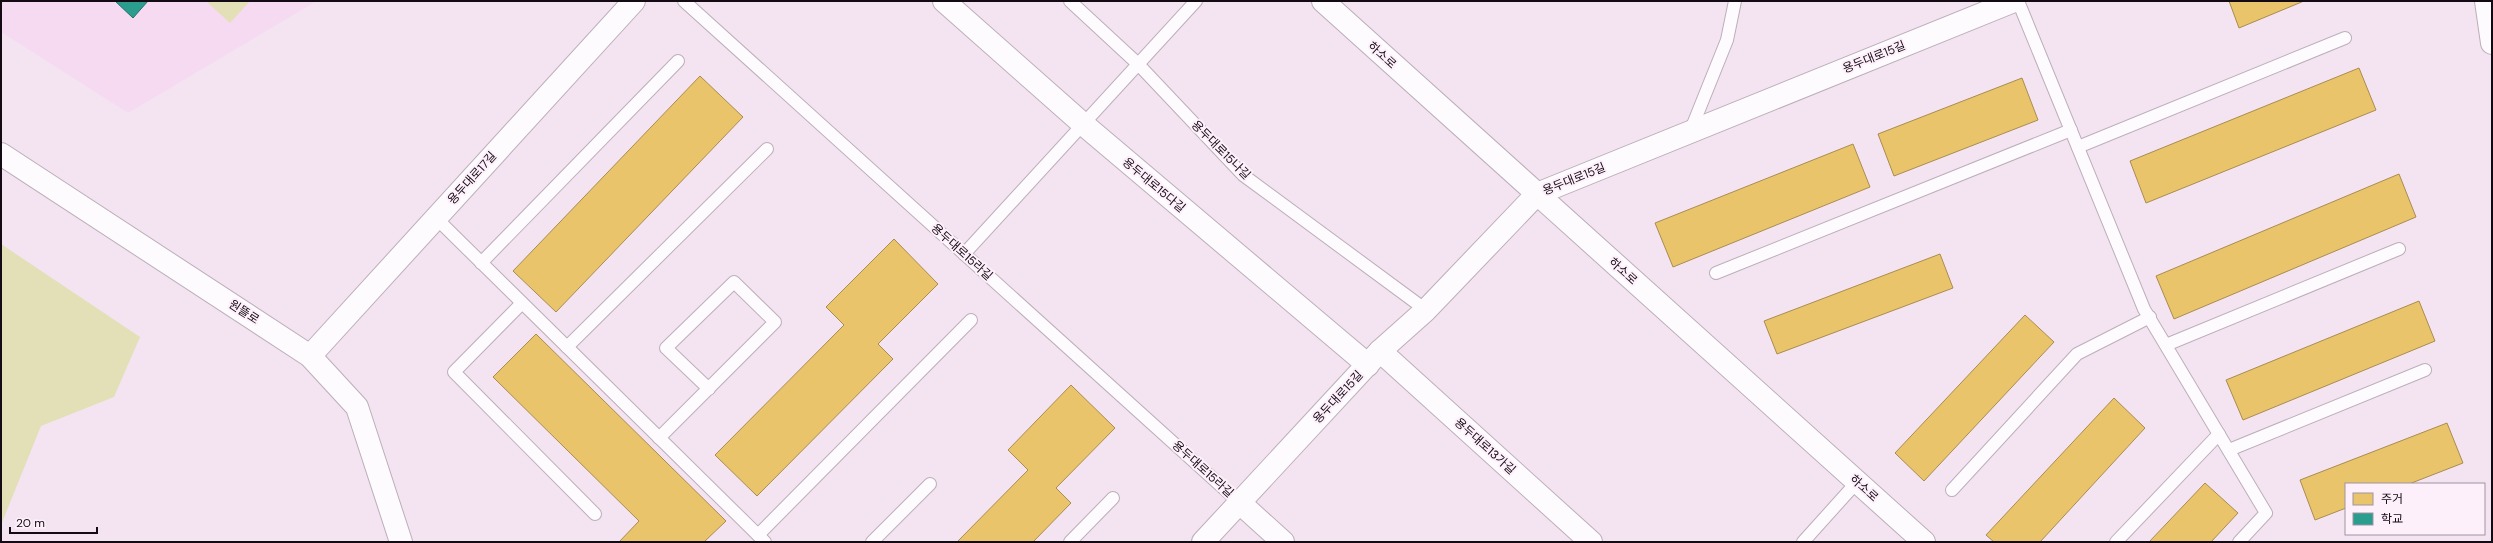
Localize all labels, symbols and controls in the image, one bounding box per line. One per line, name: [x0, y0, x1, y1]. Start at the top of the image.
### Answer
street label: 용두대로15길: [1840, 37, 1908, 77]
street label: 하소로: [1364, 38, 1400, 72]
street label: 용두대로15나길: [1188, 117, 1254, 183]
street label: 용두대로17길: [444, 148, 500, 208]
street label: 용두대로15다길: [1119, 154, 1189, 216]
street label: 용두대로15길: [1540, 159, 1608, 199]
street label: 용두대로15라길: [928, 220, 996, 284]
street label: 하소로: [1605, 254, 1641, 288]
street label: 원뜰로: [226, 296, 262, 328]
street label: 용두대로15길: [1310, 367, 1366, 427]
street label: 용두대로13가길: [1451, 414, 1519, 478]
street label: 용두대로15라길: [1169, 437, 1237, 501]
street label: 하소로: [1846, 471, 1882, 505]
legend: [2345, 483, 2485, 535]
text: 주거: [2381, 491, 2403, 507]
scale bar: [10, 509, 97, 535]
text: 학교: [2381, 511, 2403, 527]
text: 20 m: [16, 515, 45, 531]

